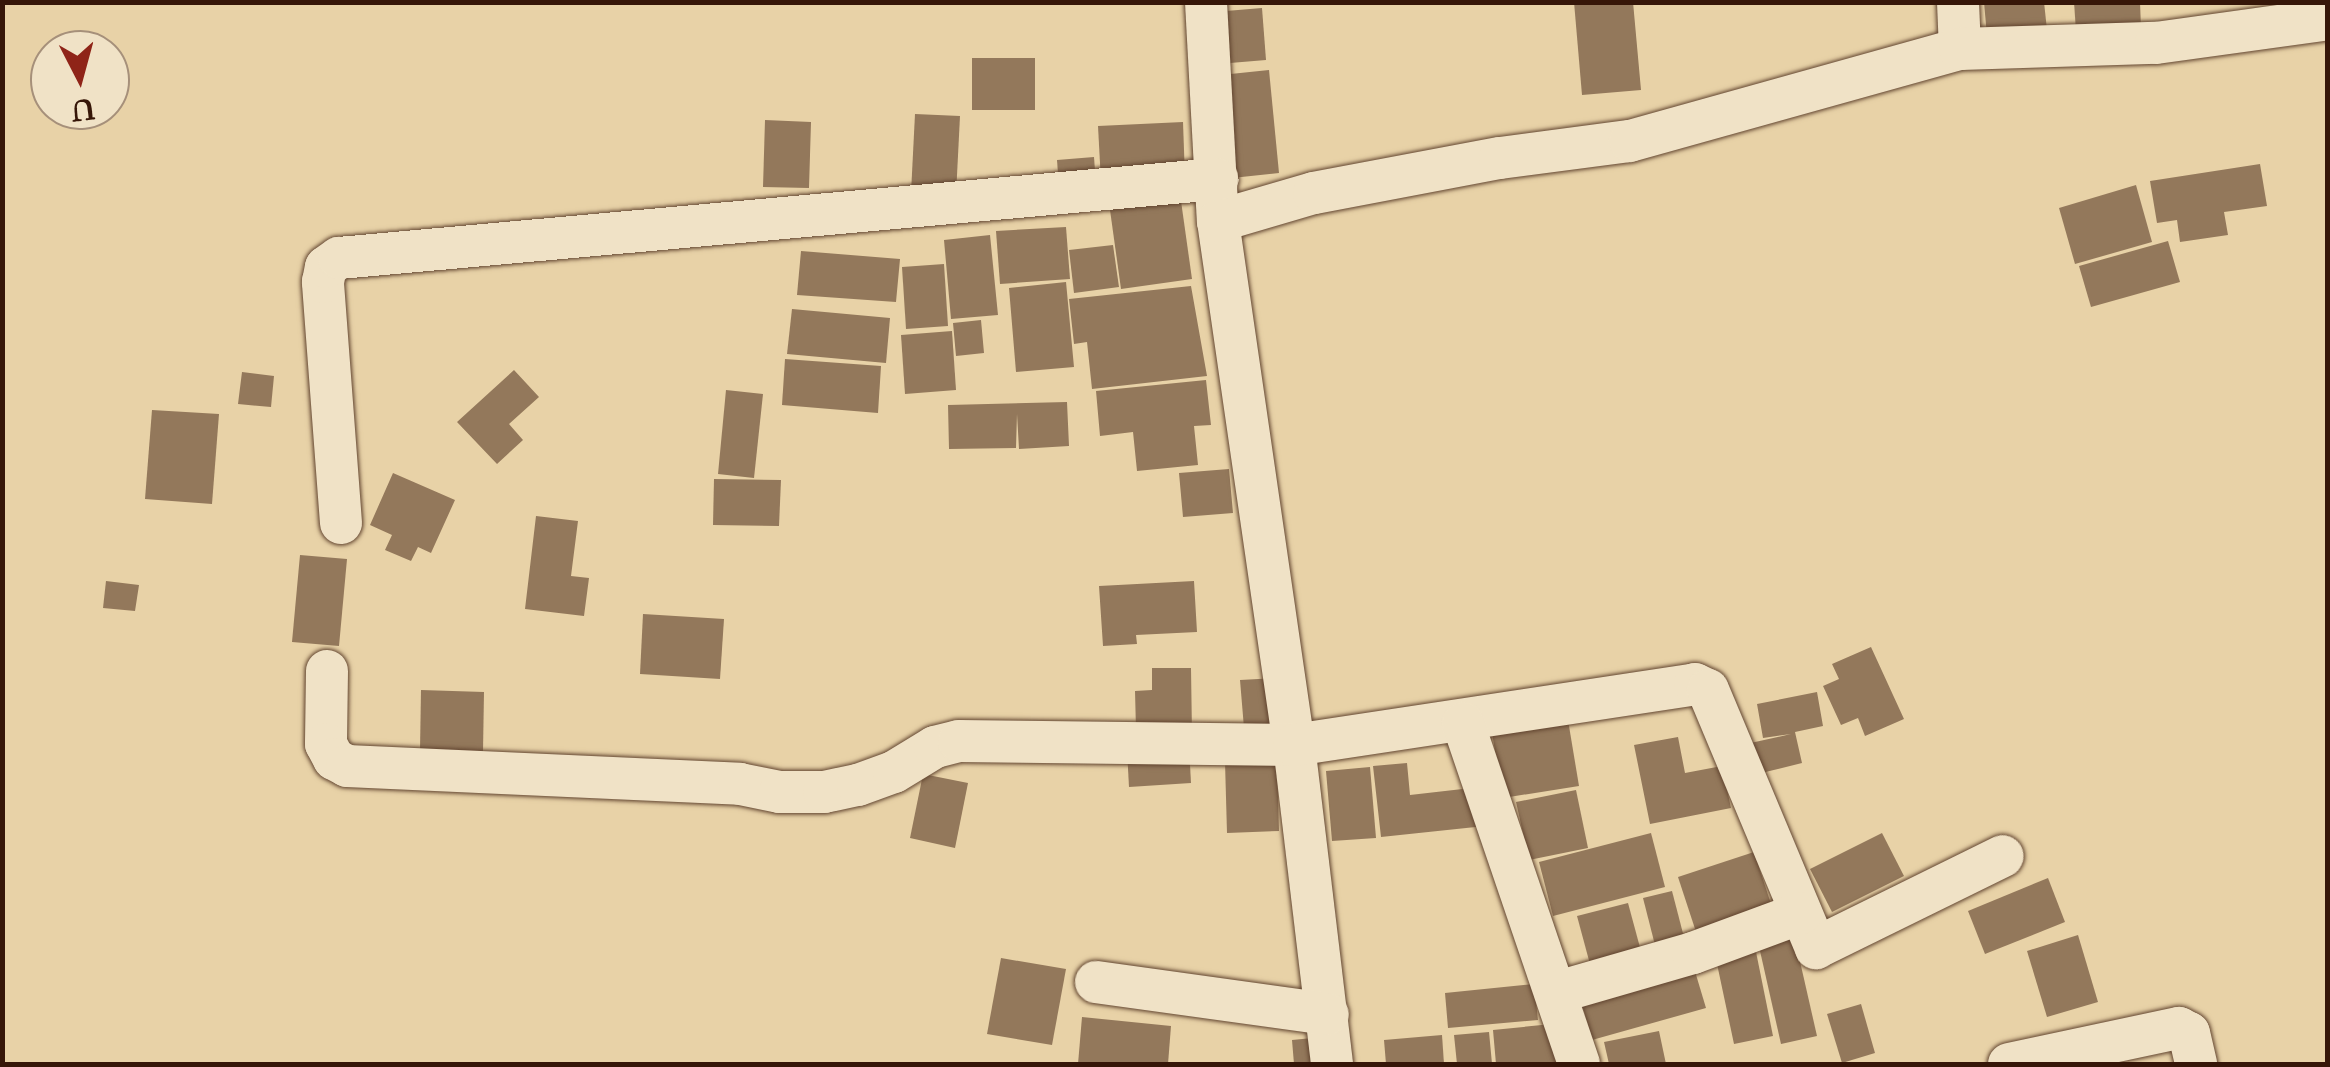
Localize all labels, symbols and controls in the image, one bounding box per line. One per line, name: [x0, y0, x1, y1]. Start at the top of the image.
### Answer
north arrow: [30, 30, 130, 130]
text: U: [69, 90, 96, 127]

